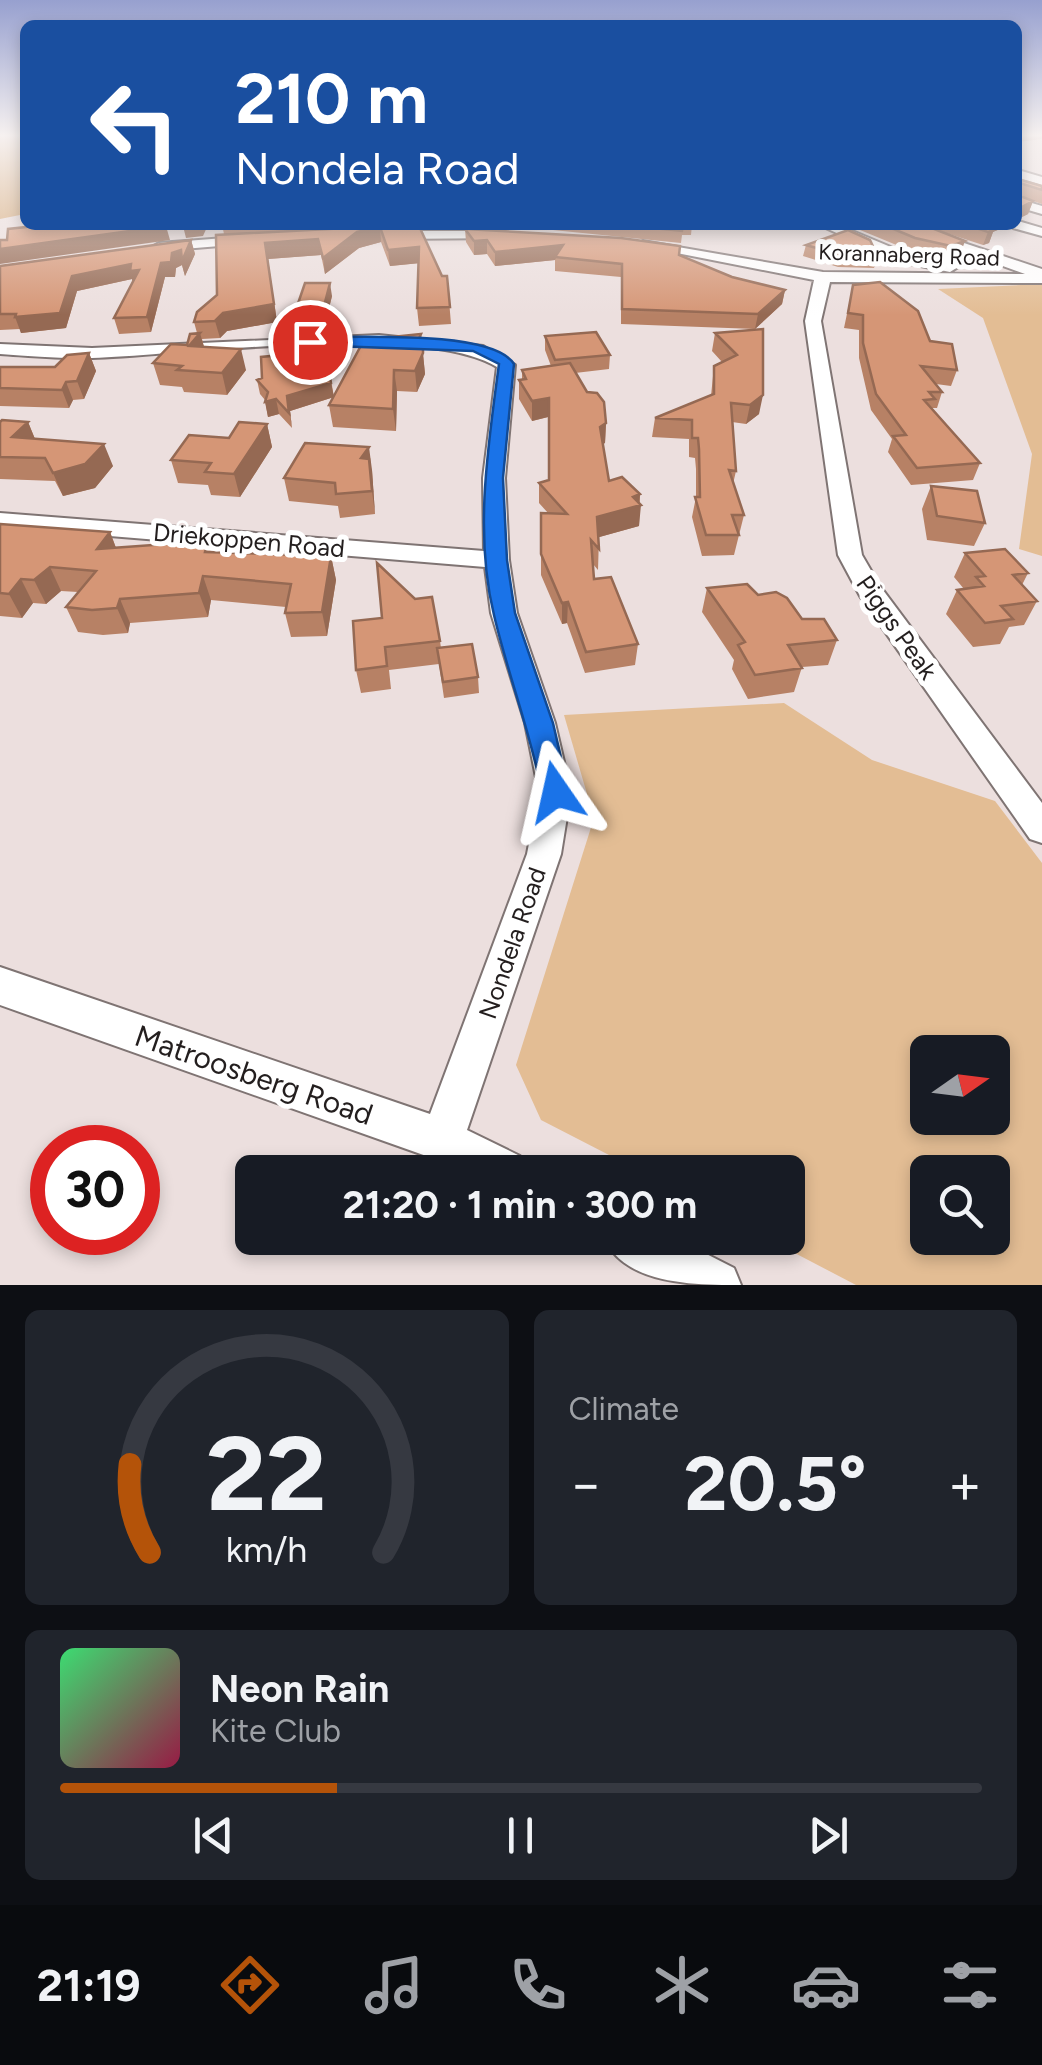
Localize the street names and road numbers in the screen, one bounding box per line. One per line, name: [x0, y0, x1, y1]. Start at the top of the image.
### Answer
street label: Korannaberg Road: [818, 238, 1000, 272]
street label: Driekoppen Road: [152, 517, 346, 563]
street label: Piggs Peak: [850, 569, 944, 686]
street label: Nondela Road: [472, 863, 552, 1023]
street label: Matroosberg Road: [130, 1017, 378, 1133]

